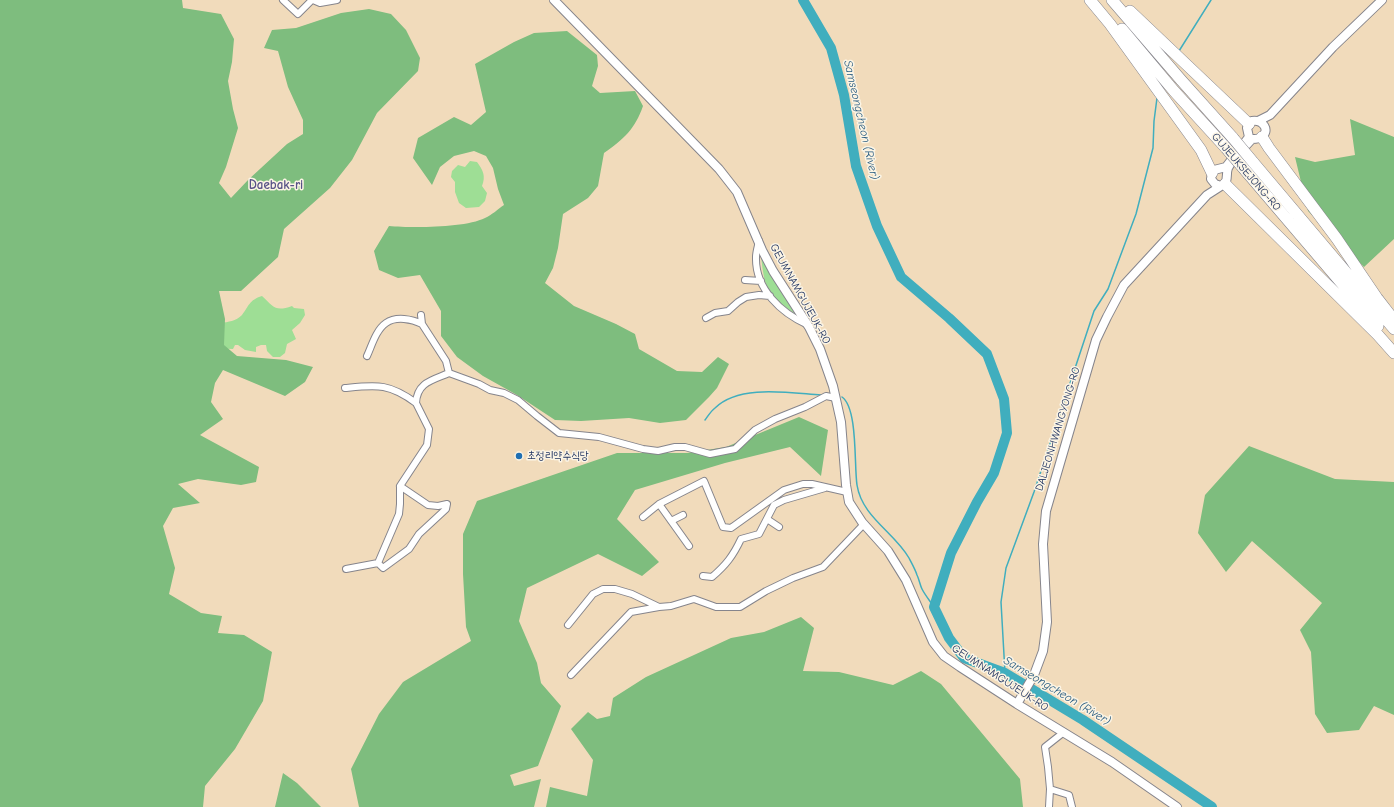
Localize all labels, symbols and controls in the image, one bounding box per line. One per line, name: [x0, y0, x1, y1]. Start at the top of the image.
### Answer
water label: Samseongcheon (River): [840, 59, 882, 181]
street label: GUJEUKSEJONG-RO: [1209, 130, 1283, 214]
district label: Daebak-ri: [249, 177, 303, 193]
street label: GEUMNAMGUJEUK-RO: [767, 242, 833, 346]
street label: DALJEONHWANGYONG-RO: [1033, 365, 1083, 493]
place label: 초정리약수식당: [527, 449, 589, 463]
marker: 초정리약수식당: [514, 451, 524, 461]
street label: GEUMNAMGUJEUK-RO: [949, 642, 1051, 714]
water label: Samseongcheon (River): [1001, 653, 1113, 729]

